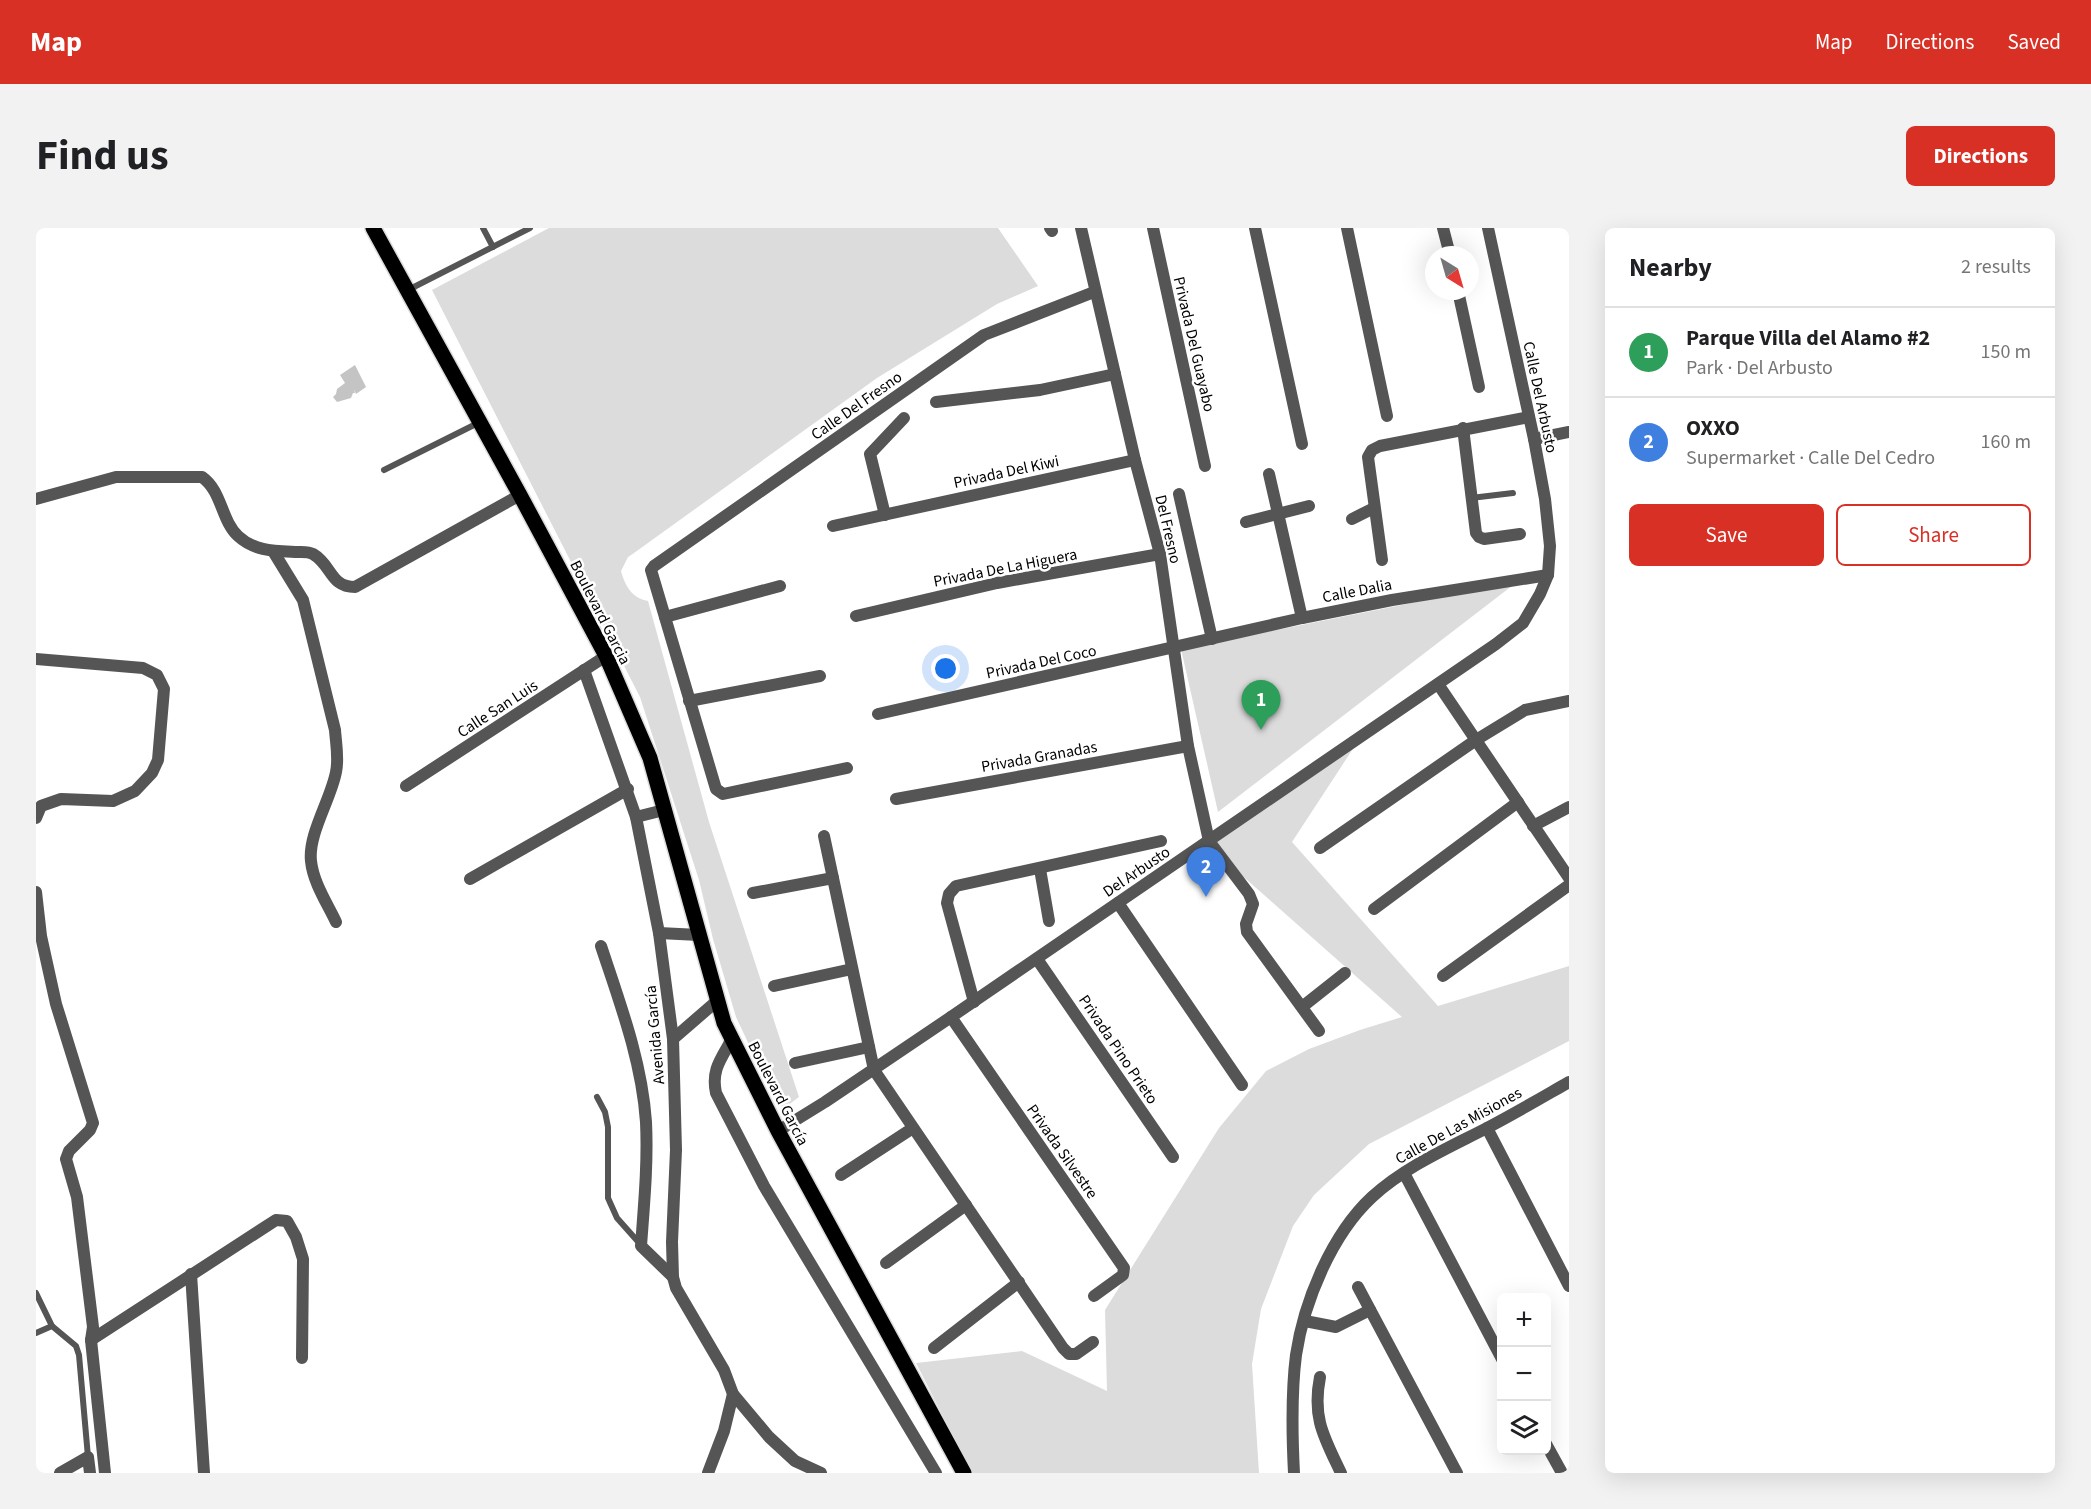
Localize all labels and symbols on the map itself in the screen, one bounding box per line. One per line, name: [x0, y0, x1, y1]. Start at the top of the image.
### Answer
north arrow: [1425, 246, 1479, 300]
street label: Privada Del Guayabo: [1168, 274, 1220, 414]
street label: Calle Del Arbusto: [1517, 339, 1563, 455]
street label: Calle Del Fresno: [807, 366, 907, 445]
street label: Privada Del Kiwi: [951, 450, 1061, 494]
street label: Del Fresno: [1149, 493, 1187, 566]
street label: Privada De La Higuera: [931, 543, 1079, 593]
street label: Boulevard Garcia: [564, 557, 636, 668]
street label: Calle Dalia: [1320, 573, 1394, 609]
street label: Privada Del Coco: [984, 640, 1098, 684]
your location: [931, 654, 960, 683]
street label: Calle San Luis: [453, 674, 542, 743]
pin: 1: [1242, 680, 1280, 730]
street label: Privada Granadas: [979, 736, 1099, 778]
street label: Del Arbusto: [1098, 841, 1175, 903]
pin: 2: [1186, 848, 1226, 897]
street label: Avenida García: [640, 984, 670, 1085]
street label: Privada Pino Prieto: [1073, 990, 1163, 1109]
street label: Boulevard García: [742, 1038, 814, 1149]
street label: Calle De Las Misiones: [1391, 1082, 1526, 1170]
street label: Privada Silvestre: [1021, 1100, 1103, 1203]

